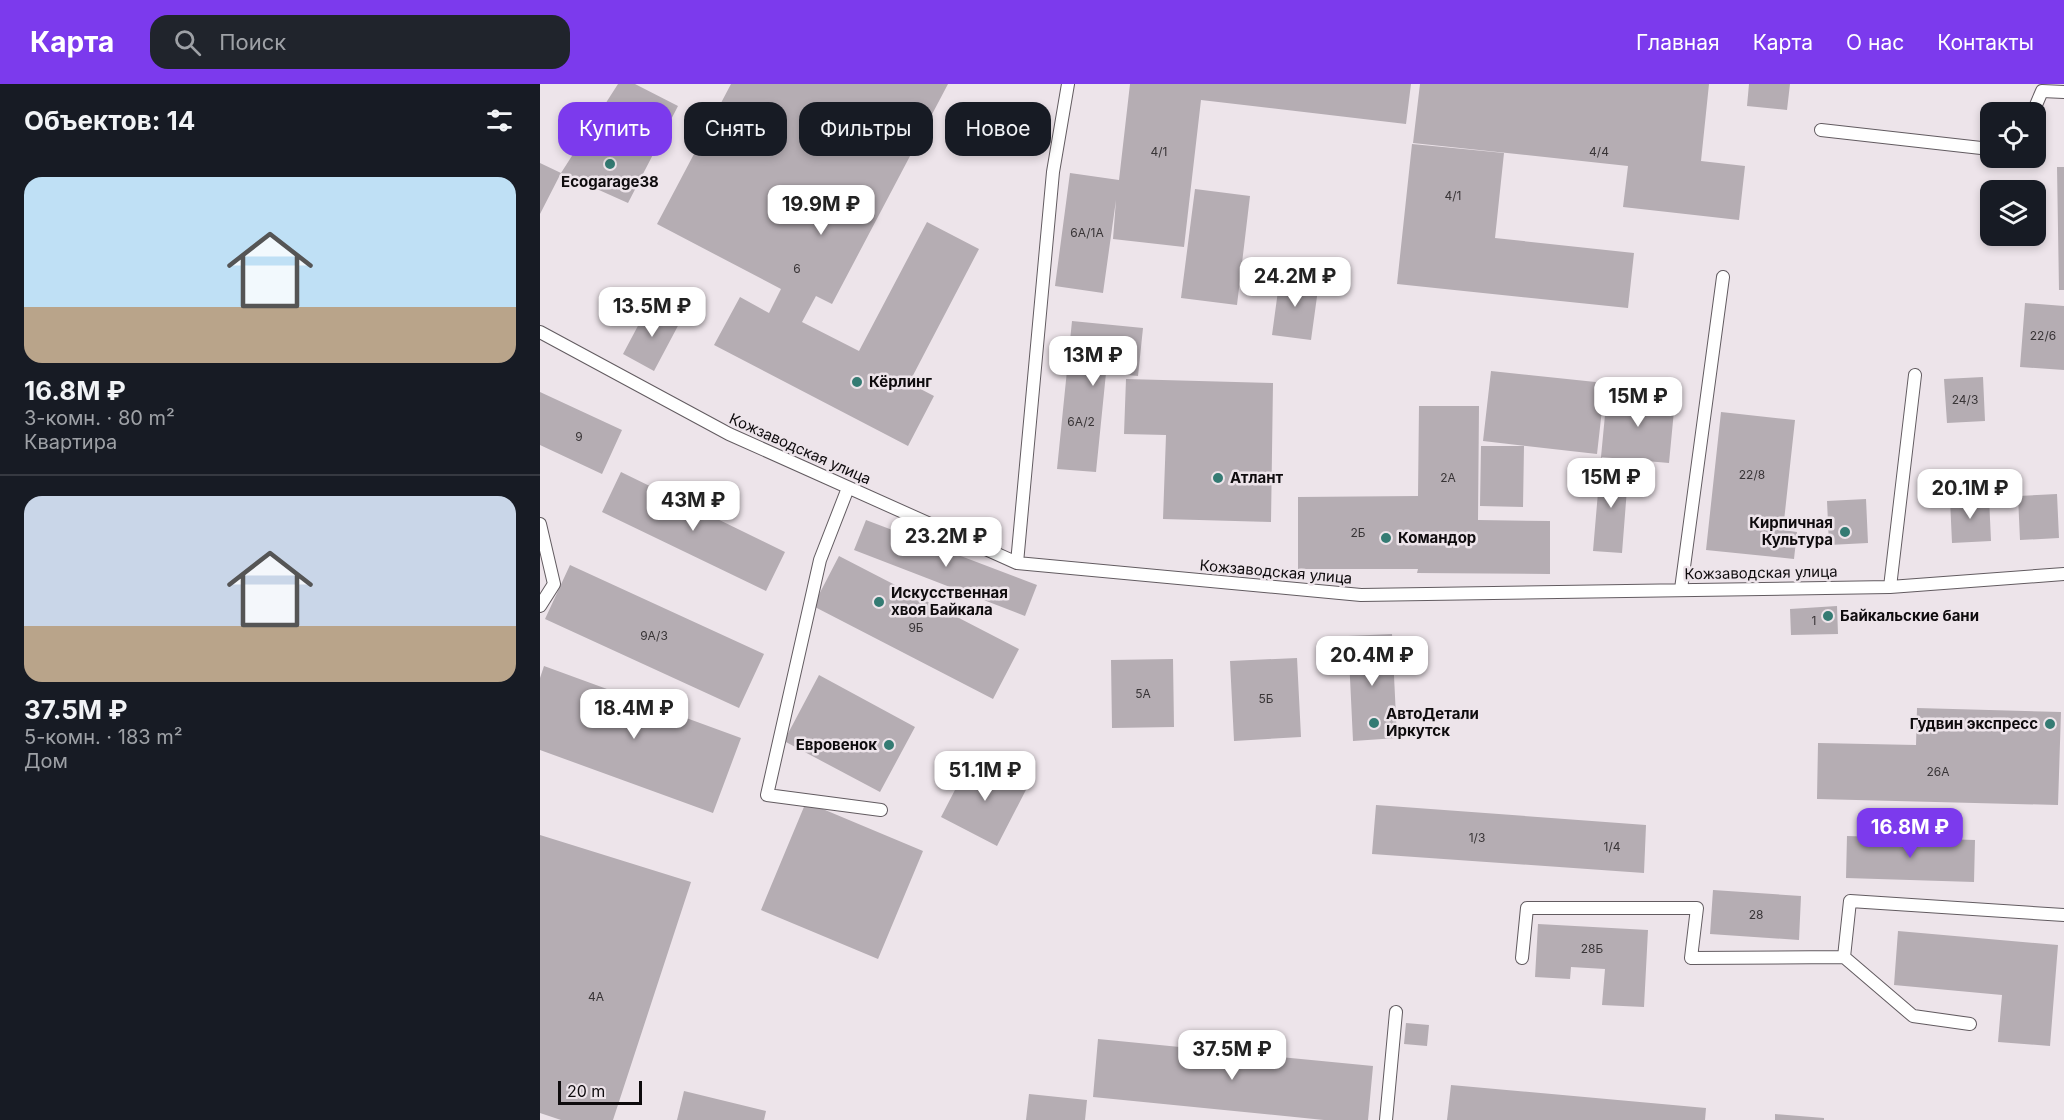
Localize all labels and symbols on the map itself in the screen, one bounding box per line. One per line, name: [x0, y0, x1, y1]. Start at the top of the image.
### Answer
house number: 4/1: [1151, 144, 1167, 159]
house number: 4/4: [1589, 144, 1609, 159]
marker: Ecogarage38: [603, 157, 617, 171]
place label: Ecogarage38: [561, 172, 659, 191]
pin: 19.9M ₽: [766, 185, 876, 236]
house number: 4/1: [1445, 188, 1461, 203]
house number: 6А/1А: [1070, 225, 1104, 240]
pin: 24.2M ₽: [1240, 257, 1350, 308]
house number: 6: [793, 261, 801, 276]
pin: 13.5M ₽: [597, 287, 707, 338]
house number: 22/6: [2030, 328, 2056, 343]
pin: 13M ₽: [1051, 336, 1135, 387]
place label: Кёрлинг: [869, 372, 932, 391]
marker: Кёрлинг: [850, 375, 864, 389]
pin: 15M ₽: [1596, 377, 1680, 428]
house number: 24/3: [1952, 392, 1978, 407]
street label: Кожзаводская улица: [726, 409, 874, 488]
house number: 6А/2: [1067, 414, 1095, 429]
house number: 9: [575, 429, 583, 444]
pin: 15M ₽: [1569, 458, 1653, 509]
house number: 22/8: [1739, 467, 1765, 482]
place label: Атлант: [1230, 468, 1284, 487]
pin: 20.1M ₽: [1915, 469, 2025, 520]
house number: 2А: [1440, 470, 1456, 485]
marker: Атлант: [1211, 471, 1225, 485]
pin: 43M ₽: [651, 481, 735, 532]
place label: Кирпичная Культура: [1749, 513, 1833, 549]
pin: 23.2M ₽: [891, 517, 1001, 568]
house number: 2Б: [1350, 525, 1366, 540]
marker: Кирпичная Культура: [1838, 525, 1852, 539]
place label: Командор: [1398, 528, 1476, 547]
marker: Командор: [1379, 531, 1393, 545]
street label: Кожзаводская улица: [1199, 555, 1353, 588]
street label: Кожзаводская улица: [1684, 562, 1838, 583]
place label: Искусственная хвоя Байкала: [891, 583, 1008, 619]
marker: Искусственная хвоя Байкала: [872, 595, 886, 609]
place label: Байкальские бани: [1840, 606, 1979, 625]
marker: Байкальские бани: [1821, 609, 1835, 623]
house number: 1: [1812, 613, 1816, 628]
house number: 9Б: [908, 620, 924, 635]
house number: 9А/3: [640, 628, 668, 643]
pin: 20.4M ₽: [1317, 636, 1427, 687]
house number: 5А: [1135, 686, 1151, 701]
pin: 18.4M ₽: [579, 689, 689, 740]
house number: 5Б: [1258, 691, 1274, 706]
place label: АвтоДетали Иркутск: [1386, 704, 1479, 740]
place label: Гудвин экспресс: [1910, 714, 2038, 733]
marker: АвтоДетали Иркутск: [1367, 716, 1381, 730]
marker: Гудвин экспресс: [2043, 717, 2057, 731]
place label: Евровенок: [796, 735, 877, 754]
marker: Евровенок: [882, 738, 896, 752]
pin: 51.1M ₽: [930, 751, 1040, 802]
house number: 26А: [1926, 764, 1950, 779]
pin: 16.8M ₽: [1855, 808, 1965, 859]
house number: 1/3: [1469, 830, 1485, 845]
house number: 1/4: [1604, 839, 1621, 854]
house number: 28: [1749, 907, 1763, 922]
house number: 28Б: [1581, 941, 1603, 956]
house number: 4А: [588, 989, 604, 1004]
pin: 37.5M ₽: [1177, 1030, 1287, 1081]
scale bar: [558, 1078, 642, 1106]

